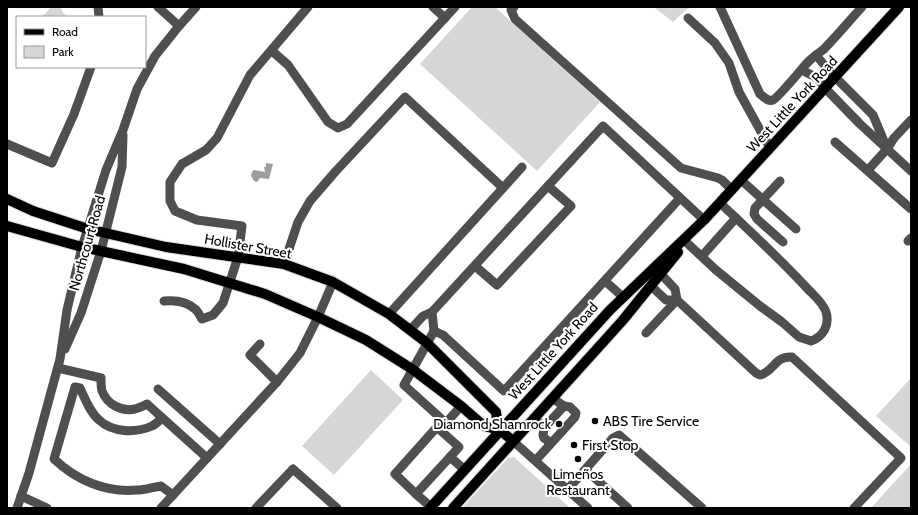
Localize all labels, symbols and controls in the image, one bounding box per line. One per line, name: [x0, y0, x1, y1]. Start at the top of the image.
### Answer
legend: [16, 16, 146, 68]
text: Road: [52, 24, 78, 39]
text: Park: [52, 44, 74, 59]
street label: West Little York Road: [743, 52, 841, 156]
street label: Northcourt Road: [65, 193, 109, 293]
street label: Hollister Street: [203, 229, 293, 263]
street label: West Little York Road: [504, 298, 602, 404]
place label: ABS Tire Service: [603, 412, 699, 430]
place label: Diamond Shamrock: [433, 415, 552, 433]
marker: ABS Tire Service: [590, 416, 600, 426]
marker: Diamond Shamrock: [554, 419, 564, 429]
place label: First Stop: [582, 436, 639, 454]
marker: First Stop: [569, 440, 579, 450]
marker: Limeños Restaurant: [573, 454, 583, 464]
place label: Limeños Restaurant: [546, 465, 610, 499]

